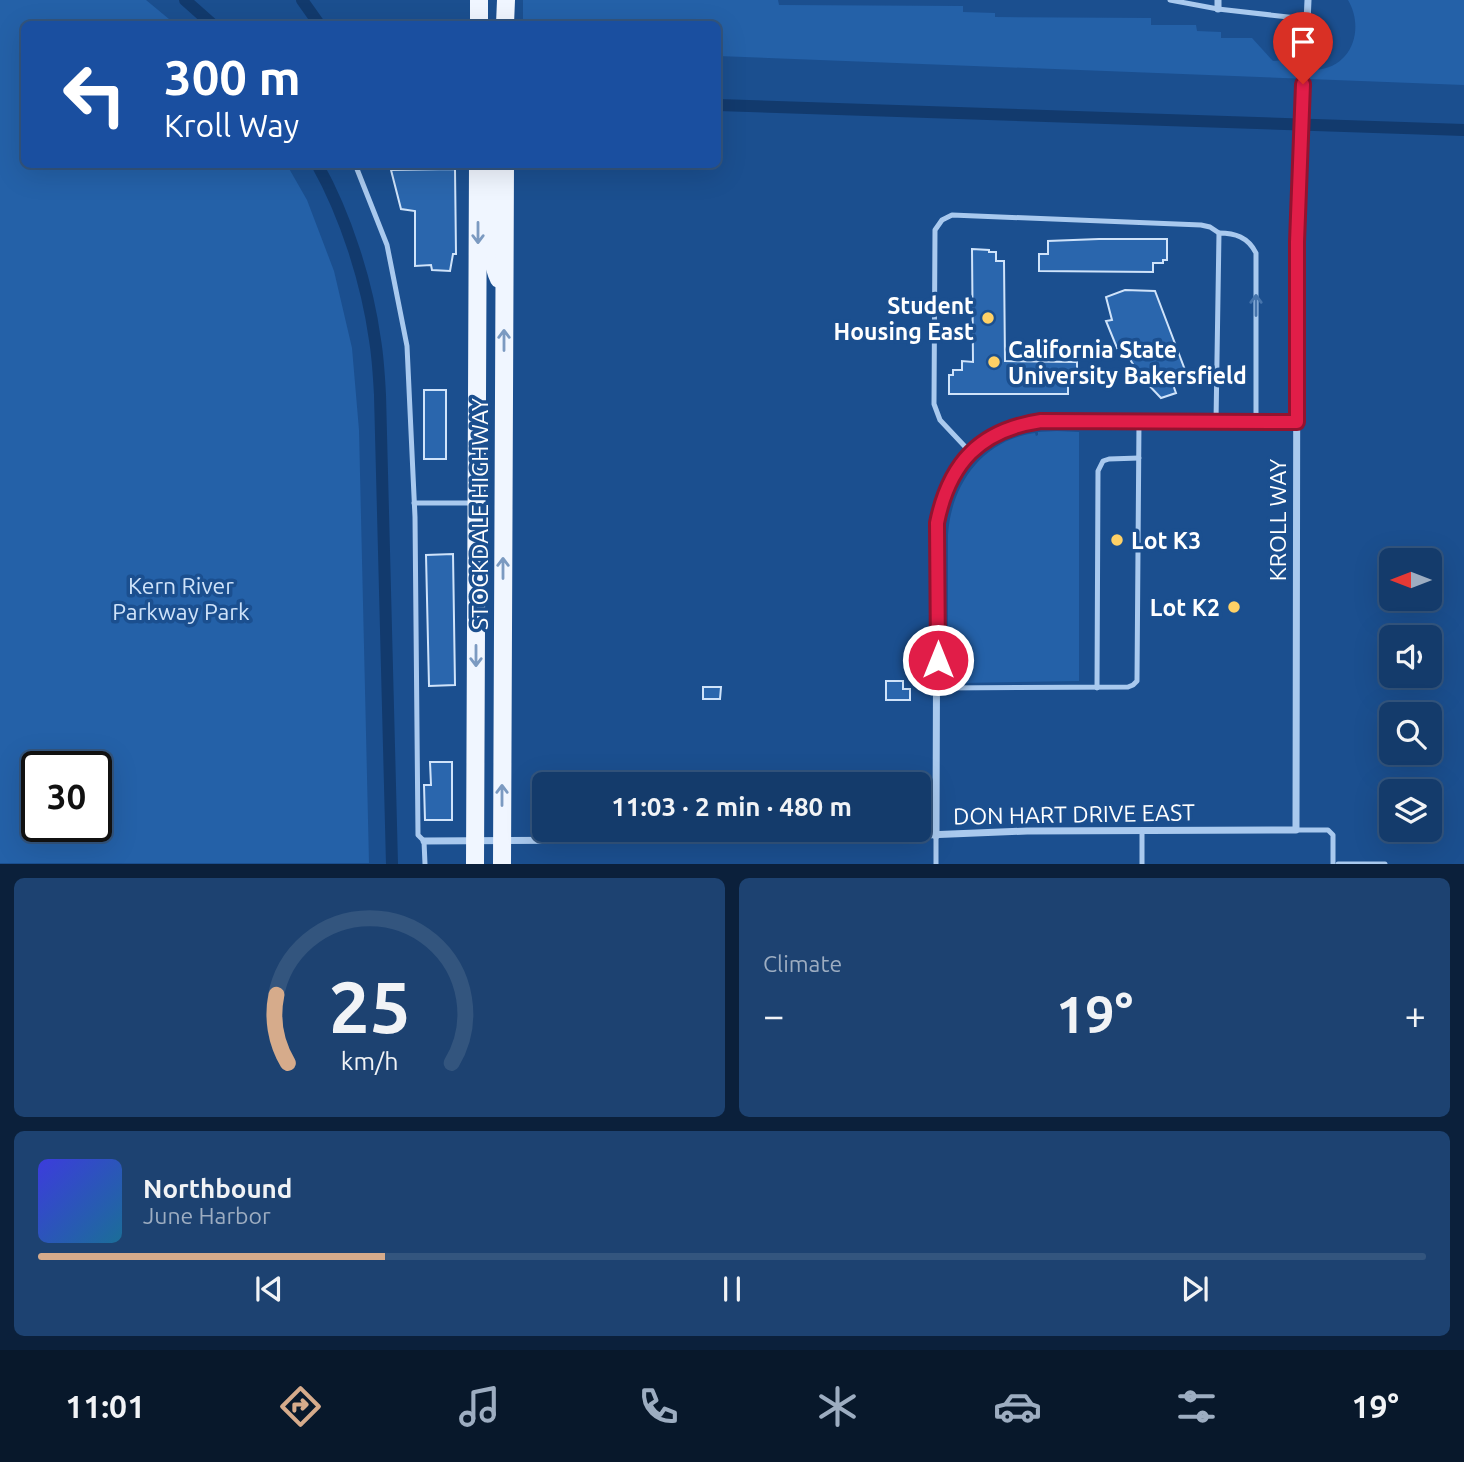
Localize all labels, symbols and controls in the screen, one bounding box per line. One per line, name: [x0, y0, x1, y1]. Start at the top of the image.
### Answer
pin: [1273, 12.0, 1333, 84]
icon: arrive: [1284, 23, 1322, 61]
icon: left: [49, 49, 140, 140]
text: 300 m: [164, 49, 301, 104]
text: Kroll Way: [164, 107, 299, 143]
one-way arrow: [471, 221, 485, 244]
place label: Student Housing East: [834, 293, 974, 344]
one-way arrow: [1249, 294, 1263, 317]
marker: Student Housing East: [980, 310, 996, 326]
one-way arrow: [497, 329, 511, 352]
place label: California State University Bakersfield: [1008, 337, 1247, 388]
marker: California State University Bakersfield: [986, 354, 1002, 370]
street label: STOCKDALE HIGHWAY: [467, 397, 492, 630]
street label: KROLL WAY: [1265, 458, 1290, 581]
place label: Lot K3: [1131, 528, 1201, 553]
marker: Lot K3: [1109, 532, 1125, 548]
north arrow: [1379, 548, 1442, 611]
map controls: [1379, 548, 1442, 842]
one-way arrow: [496, 557, 510, 580]
park label: Kern River Parkway Park: [112, 573, 250, 624]
place label: Lot K2: [1150, 595, 1220, 620]
marker: Lot K2: [1226, 599, 1242, 615]
position arrow: [901, 623, 975, 697]
button: sound: [1379, 625, 1442, 688]
one-way arrow: [469, 644, 483, 667]
button: search: [1379, 702, 1442, 765]
speed limit sign: 30: [21, 751, 112, 842]
button: layers: [1379, 779, 1442, 842]
one-way arrow: [495, 784, 509, 807]
text: 11:03 · 2 min · 480 m: [611, 792, 852, 821]
street label: DON HART DRIVE EAST: [953, 799, 1195, 829]
text: Climate: [763, 951, 842, 976]
text: 25: [328, 966, 411, 1048]
text: 19°: [1056, 985, 1133, 1043]
text: −: [763, 994, 784, 1036]
text: +: [1405, 994, 1426, 1036]
text: km/h: [341, 1047, 398, 1075]
text: Northbound: [143, 1174, 292, 1203]
text: June Harbor: [143, 1203, 271, 1228]
icon: previous: [250, 1270, 288, 1308]
icon: pause: [713, 1270, 751, 1308]
icon: next: [1176, 1270, 1214, 1308]
icon: directions: [276, 1382, 325, 1431]
icon: music: [455, 1382, 504, 1431]
icon: phone: [634, 1382, 683, 1431]
icon: climate: [813, 1382, 862, 1431]
icon: car: [993, 1382, 1042, 1431]
icon: filters: [1172, 1382, 1221, 1431]
text: 11:01: [65, 1388, 145, 1424]
text: 19°: [1351, 1388, 1399, 1424]

